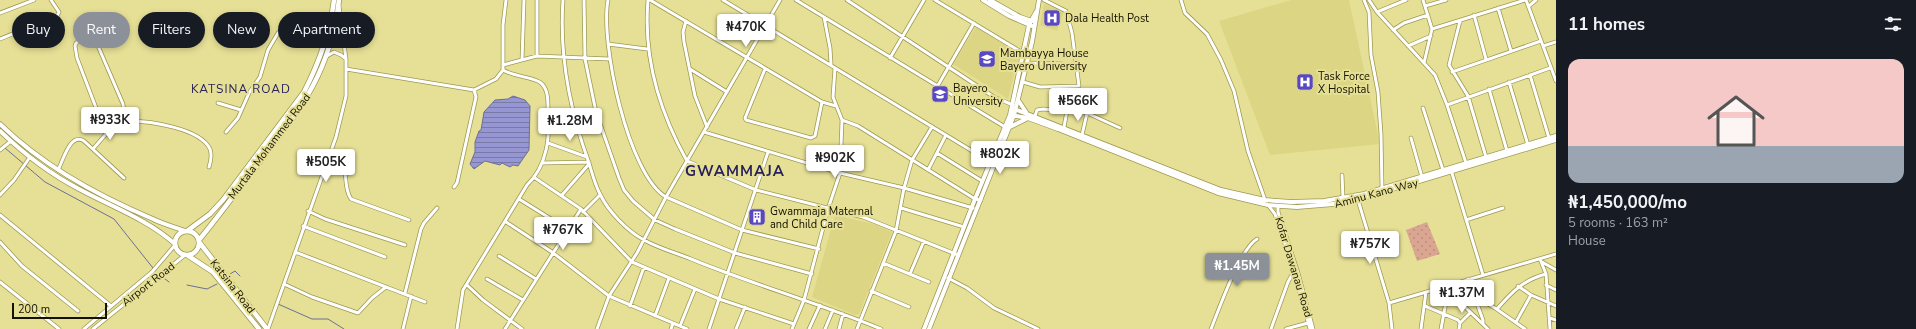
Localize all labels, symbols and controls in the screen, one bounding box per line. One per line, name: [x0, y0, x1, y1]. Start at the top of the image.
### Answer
hospital icon: Dala Health Post: [1042, 8, 1062, 28]
place label: Dala Health Post: [1065, 11, 1149, 26]
chip: Buy: [12, 12, 65, 48]
chip: Rent: [73, 12, 130, 48]
chip: Filters: [138, 12, 205, 48]
chip: New: [213, 12, 270, 48]
chip: Apartment: [278, 12, 375, 48]
text: 11 homes: [1568, 13, 1645, 36]
icon: filters: [1882, 13, 1904, 35]
pin: ₦470K: [718, 14, 774, 48]
text: ₦470K: [726, 18, 766, 36]
place label: Mambayya House Bayero University: [1000, 46, 1089, 74]
school or university icon: Mambayya House Bayero University: [977, 49, 997, 69]
place label: Task Force X Hospital: [1318, 69, 1370, 97]
hospital icon: Task Force X Hospital: [1295, 72, 1315, 92]
district label: KATSINA ROAD: [191, 81, 291, 97]
place label: Bayero University: [953, 81, 1003, 109]
school or university icon: Bayero University: [930, 84, 950, 104]
icon: home: [1700, 85, 1772, 157]
pin: ₦566K: [1050, 88, 1106, 122]
street label: Murtala Mohammed Road: [225, 90, 314, 202]
text: ₦566K: [1058, 92, 1098, 110]
pin: ₦933K: [82, 107, 138, 141]
pin: ₦1.28M: [537, 108, 603, 142]
text: ₦933K: [90, 111, 130, 129]
text: ₦1.28M: [547, 112, 593, 130]
pin: ₦802K: [972, 141, 1028, 175]
pin: ₦902K: [807, 145, 863, 179]
text: ₦802K: [980, 145, 1020, 163]
pin: ₦505K: [298, 149, 354, 183]
text: ₦902K: [815, 149, 855, 167]
text: ₦505K: [306, 153, 346, 171]
district label: GWAMMAJA: [685, 161, 785, 181]
street label: Aminu Kano Way: [1333, 175, 1420, 212]
text: ₦1,450,000/mo: [1568, 191, 1687, 214]
place label: Gwammaja Maternal and Child Care: [770, 204, 874, 232]
building icon: Gwammaja Maternal and Child Care: [747, 207, 767, 227]
text: 5 rooms · 163 m²: [1568, 214, 1668, 232]
street label: Kofar Dawanau Road: [1271, 215, 1316, 319]
pin: ₦767K: [535, 217, 591, 251]
text: ₦767K: [543, 221, 583, 239]
pin: ₦757K: [1342, 231, 1398, 265]
text: House: [1568, 232, 1606, 250]
text: ₦757K: [1350, 235, 1390, 253]
pin: ₦1.45M: [1204, 253, 1270, 287]
street label: Katsina Road: [207, 256, 258, 316]
text: ₦1.45M: [1214, 257, 1260, 275]
street label: Airport Road: [119, 259, 178, 310]
pin: ₦1.37M: [1429, 280, 1495, 314]
text: ₦1.37M: [1439, 284, 1485, 302]
scale bar: [12, 301, 107, 320]
text: 200 m: [18, 302, 50, 317]

